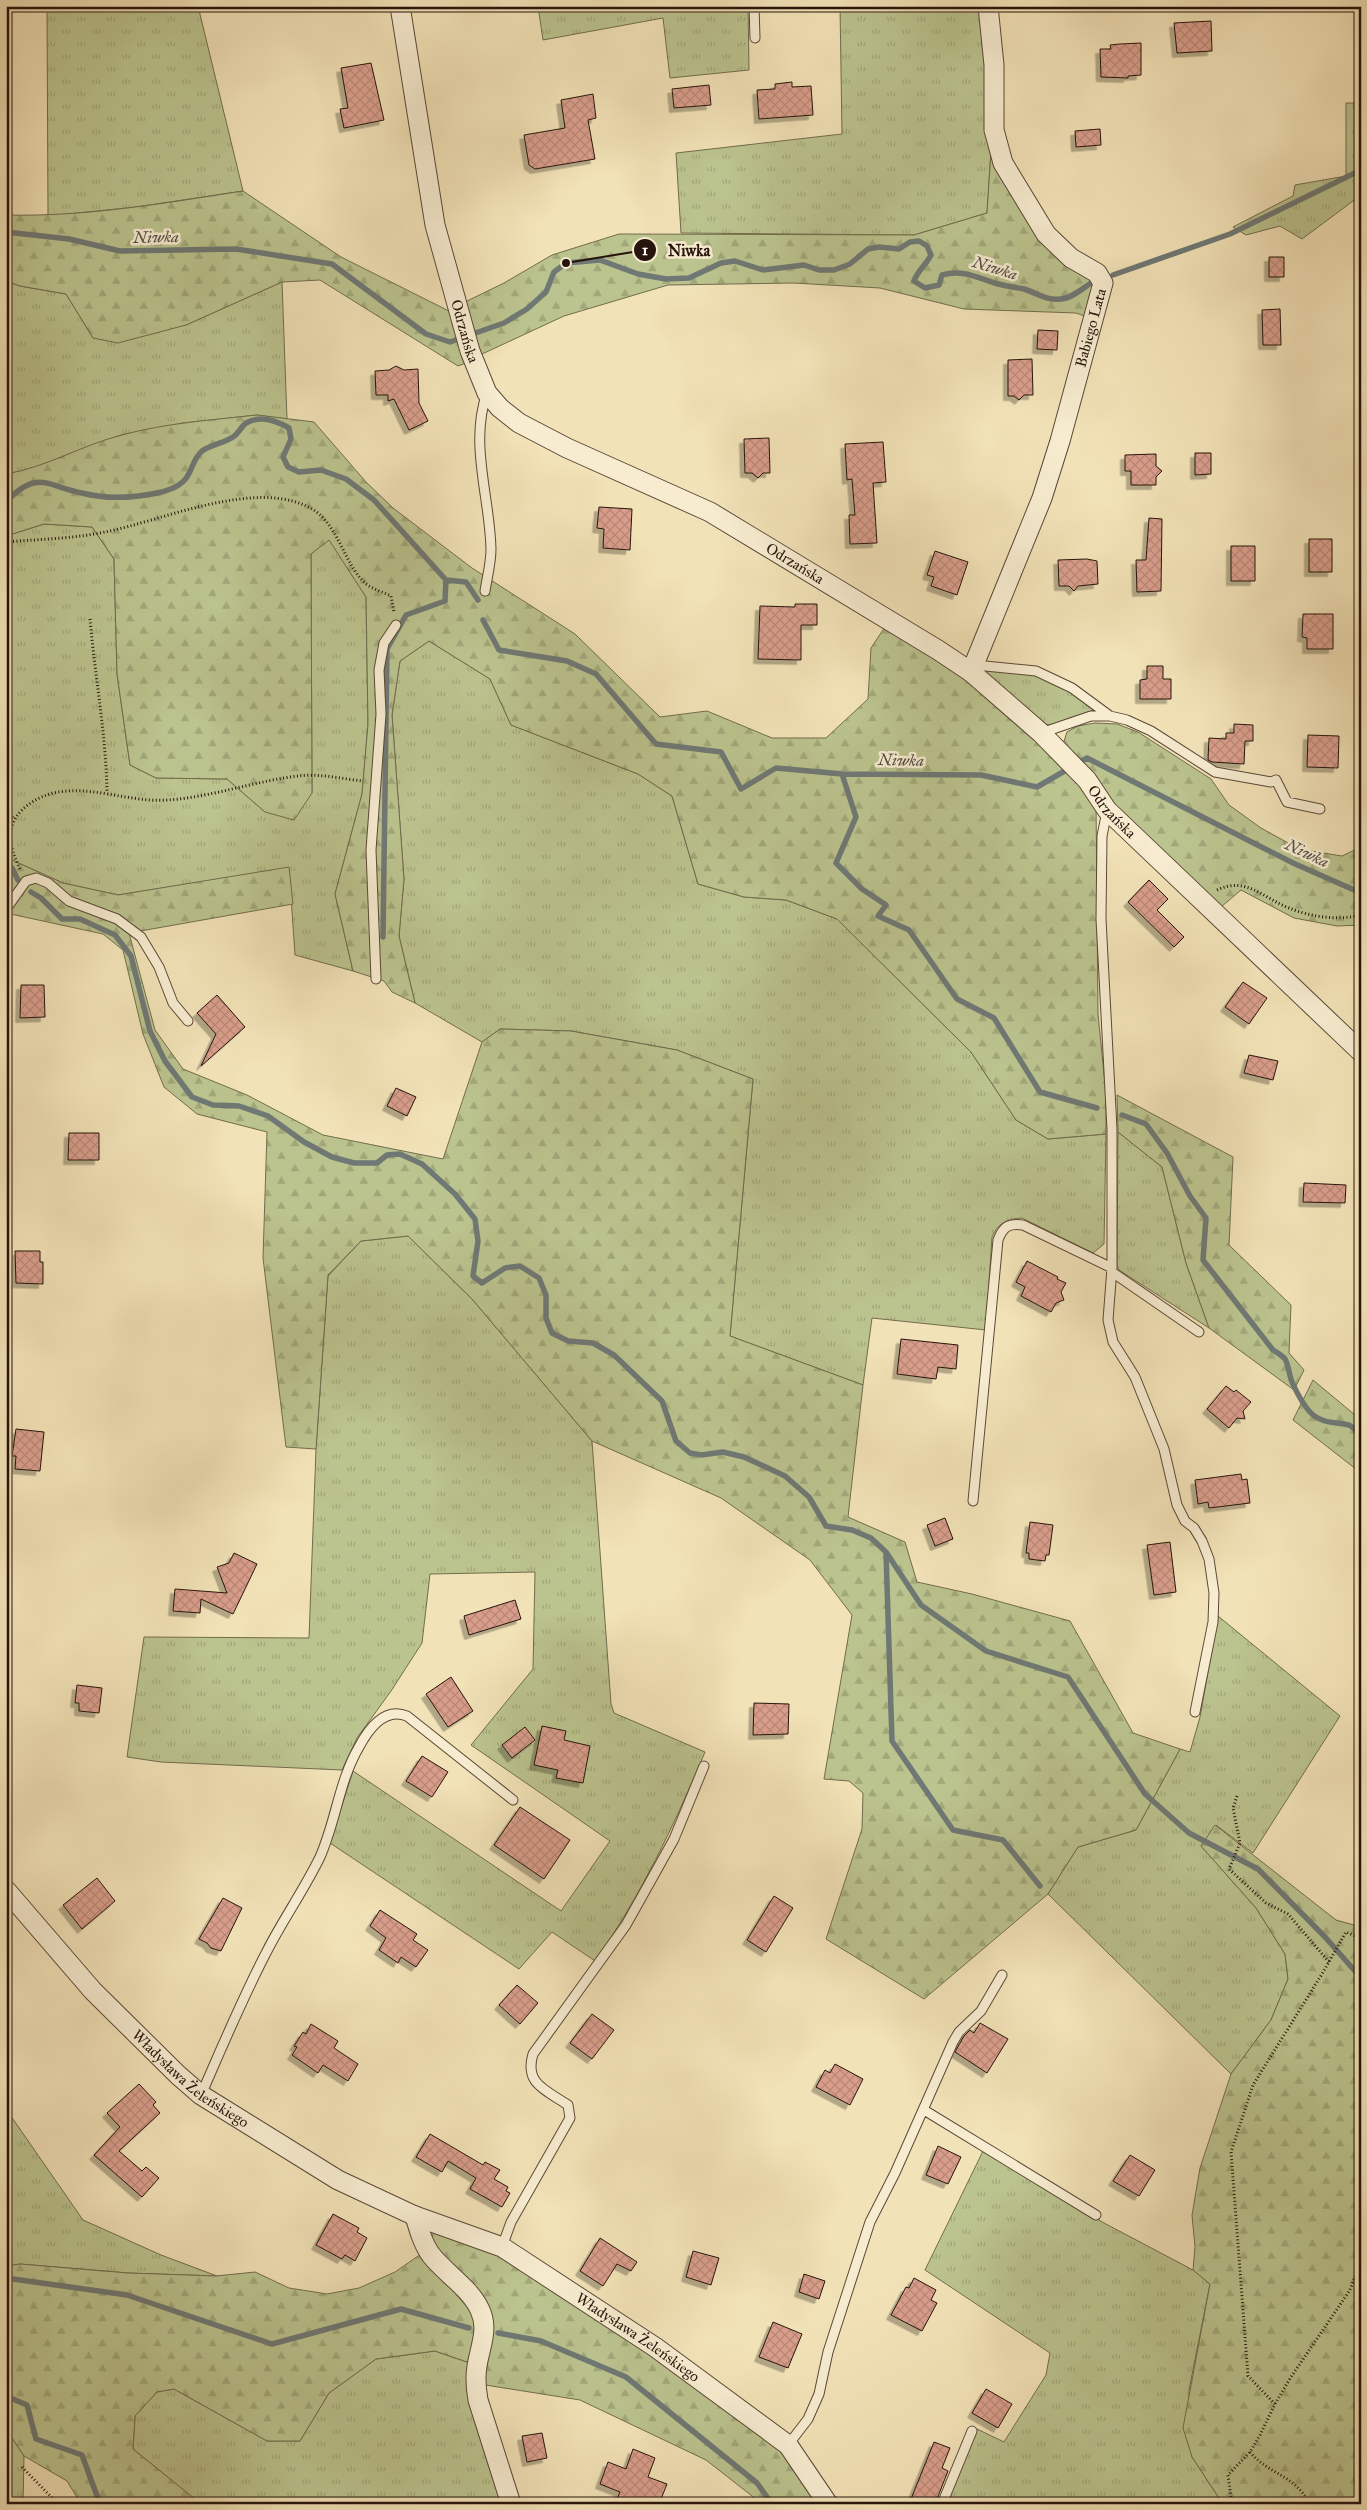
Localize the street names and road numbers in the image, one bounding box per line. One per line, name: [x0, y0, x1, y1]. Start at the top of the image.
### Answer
street label: Babiego Lata: [1072, 286, 1110, 369]
street label: Odrzańska: [447, 298, 483, 366]
street label: Odrzańska: [763, 539, 828, 588]
street label: Odrzańska: [1084, 782, 1140, 842]
street label: Władysława Żeleńskiego: [128, 2026, 253, 2132]
street label: Władysława Żeleńskiego: [572, 2289, 704, 2386]

